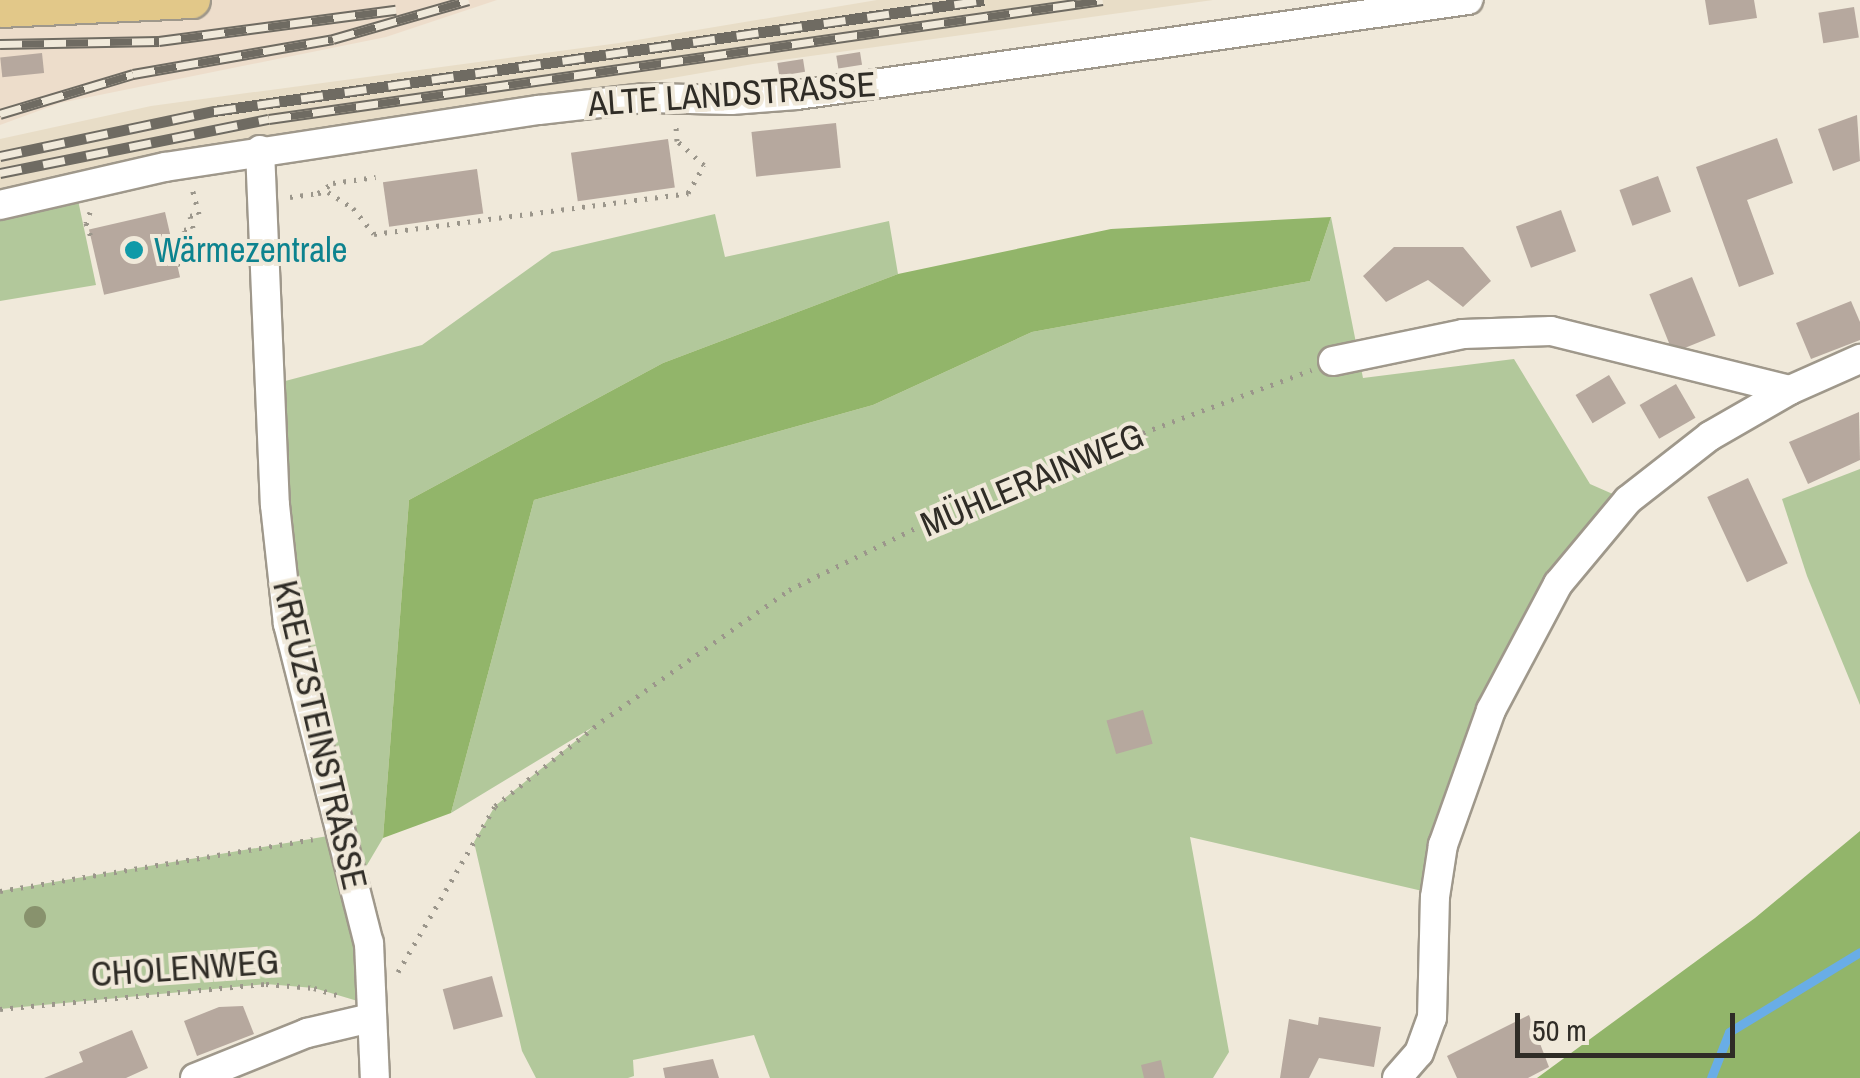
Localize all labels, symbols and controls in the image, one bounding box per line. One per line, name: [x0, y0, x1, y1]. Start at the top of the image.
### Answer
street label: ALTE LANDSTRASSE: [587, 63, 877, 125]
place label: Wärmezentrale: [154, 229, 348, 271]
marker: Wärmezentrale: [123, 239, 145, 261]
street label: MÜHLERAINWEG: [914, 414, 1150, 546]
street label: KREUZSTEINSTRASSE: [264, 576, 376, 894]
street label: CHOLENWEG: [90, 940, 280, 996]
scale bar: [1520, 993, 1740, 1055]
text: 50 m: [1532, 1010, 1587, 1050]

